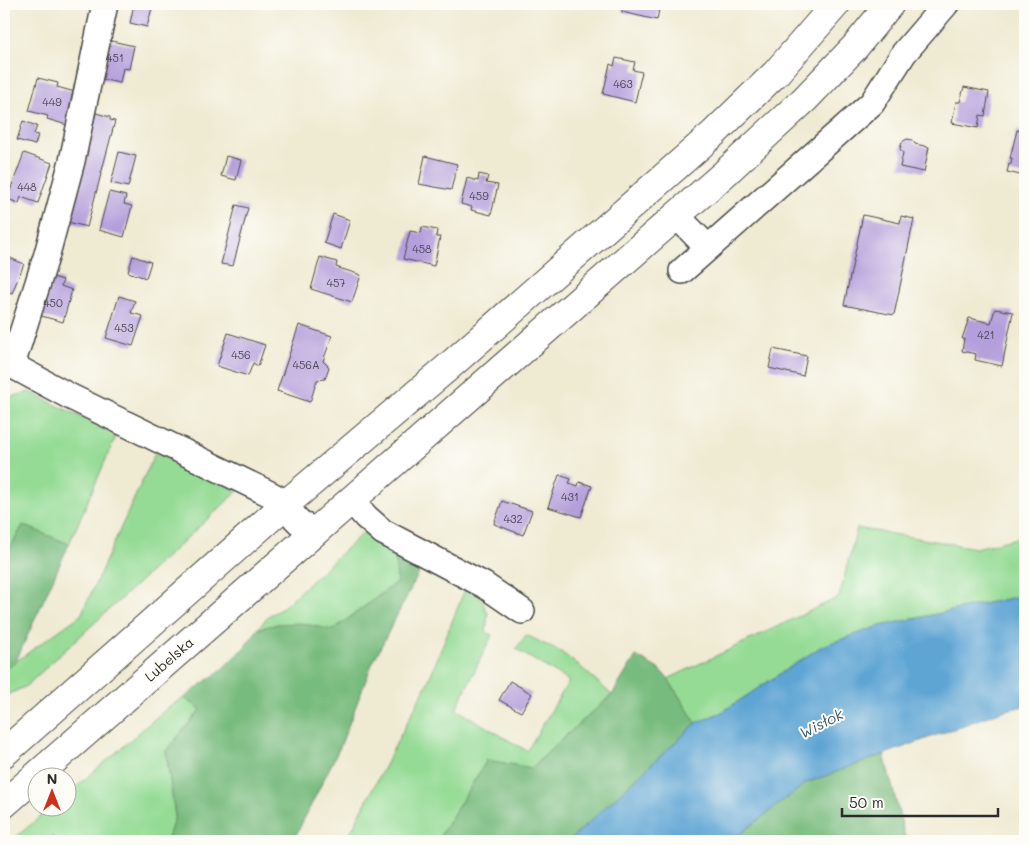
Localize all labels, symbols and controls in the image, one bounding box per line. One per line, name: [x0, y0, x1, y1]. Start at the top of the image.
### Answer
house number: 451: [106, 50, 124, 65]
house number: 463: [613, 76, 633, 91]
house number: 449: [42, 94, 62, 109]
house number: 448: [17, 179, 37, 194]
house number: 459: [469, 188, 489, 203]
house number: 458: [412, 241, 432, 256]
house number: 457: [327, 275, 346, 290]
house number: 450: [43, 295, 63, 310]
house number: 453: [114, 320, 134, 335]
house number: 421: [977, 327, 995, 342]
house number: 456: [231, 347, 251, 362]
house number: 456A: [292, 357, 320, 372]
house number: 431: [561, 489, 579, 504]
house number: 432: [503, 511, 523, 526]
street label: Lubelska: [140, 632, 198, 686]
water label: Wisłok: [796, 703, 847, 742]
north arrow: [28, 768, 78, 818]
text: N: [47, 769, 57, 788]
scale bar: [842, 785, 998, 817]
text: 50 m: [849, 792, 884, 812]

